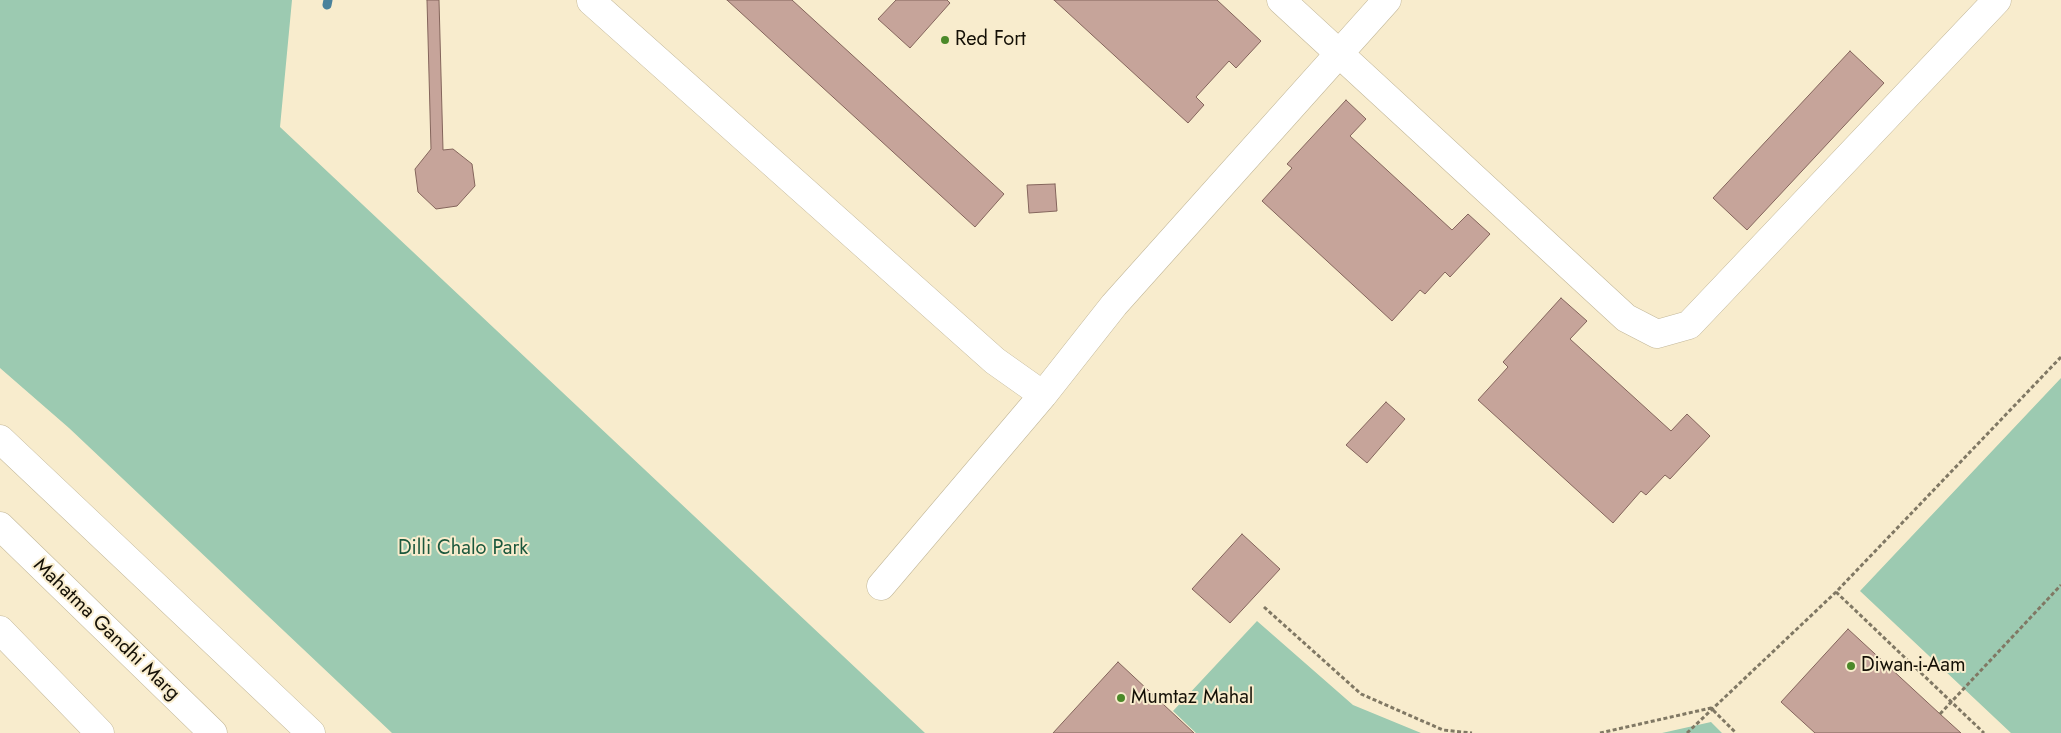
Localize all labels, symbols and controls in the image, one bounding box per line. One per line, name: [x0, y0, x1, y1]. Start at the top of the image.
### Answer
place label: Red Fort: [955, 28, 1026, 52]
marker: Red Fort: [939, 34, 951, 46]
park label: Dilli Chalo Park: [398, 537, 528, 561]
street label: Mahatma Gandhi Marg: [28, 554, 184, 706]
place label: Diwan-i-Aam: [1861, 654, 1966, 678]
marker: Diwan-i-Aam: [1845, 660, 1857, 672]
place label: Mumtaz Mahal: [1131, 686, 1253, 710]
marker: Mumtaz Mahal: [1115, 692, 1127, 704]

